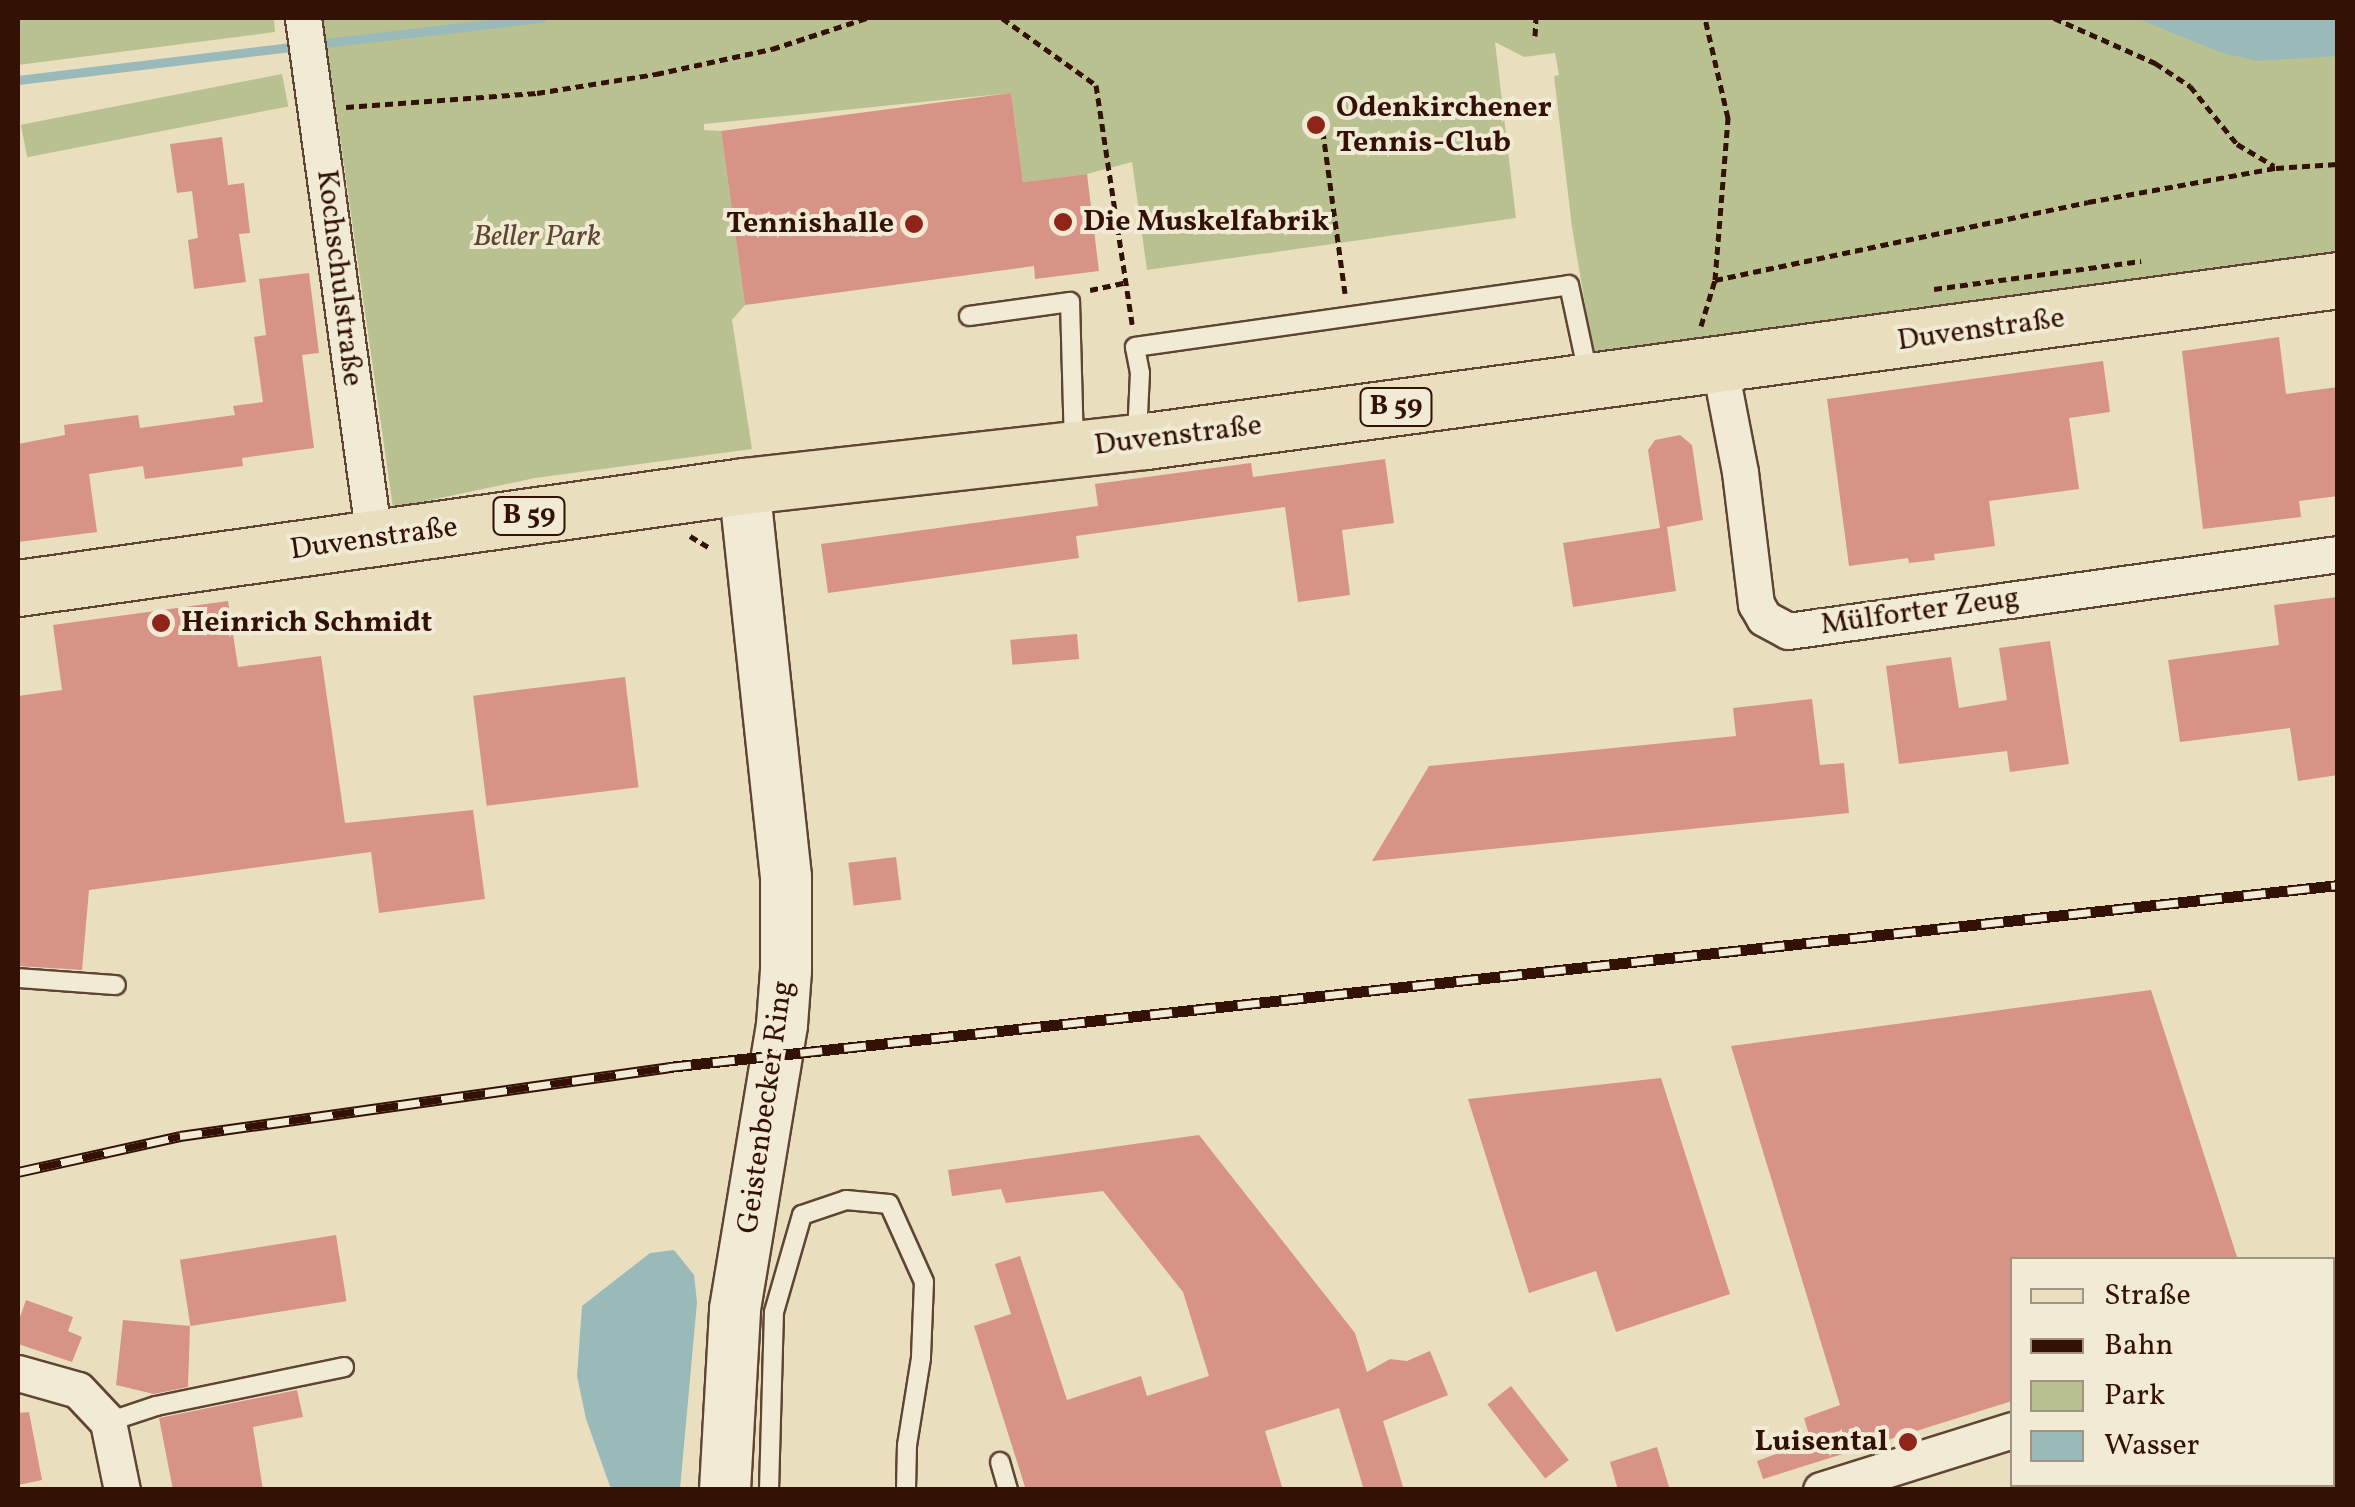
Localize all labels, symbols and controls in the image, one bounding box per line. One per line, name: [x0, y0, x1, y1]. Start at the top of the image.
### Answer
place label: Odenkirchener Tennis-Club: [1336, 90, 1552, 160]
marker: Odenkirchener Tennis-Club: [1305, 114, 1327, 136]
street label: Kochschulstraße: [308, 168, 370, 388]
place label: Die Muskelfabrik: [1083, 204, 1329, 240]
place label: Tennishalle: [726, 206, 894, 242]
marker: Die Muskelfabrik: [1052, 211, 1074, 233]
marker: Tennishalle: [903, 213, 925, 235]
park label: Beller Park: [473, 219, 601, 255]
street label: Duvenstraße: [1895, 300, 2067, 360]
road number: B 59: [1358, 384, 1434, 430]
street label: Duvenstraße: [1092, 408, 1264, 464]
road number: B 59: [492, 493, 566, 539]
street label: Duvenstraße: [288, 509, 460, 569]
street label: Mülforter Zeug: [1818, 580, 2022, 644]
place label: Heinrich Schmidt: [181, 605, 432, 641]
marker: Heinrich Schmidt: [150, 612, 172, 634]
street label: Geistenbecker Ring: [730, 978, 802, 1236]
legend: [2010, 1257, 2335, 1487]
text: Straße: [2104, 1275, 2191, 1317]
text: Bahn: [2104, 1325, 2173, 1367]
text: Park: [2104, 1375, 2165, 1417]
place label: Luisental: [1754, 1424, 1888, 1460]
text: Wasser: [2104, 1425, 2199, 1467]
marker: Luisental: [1897, 1431, 1919, 1453]

